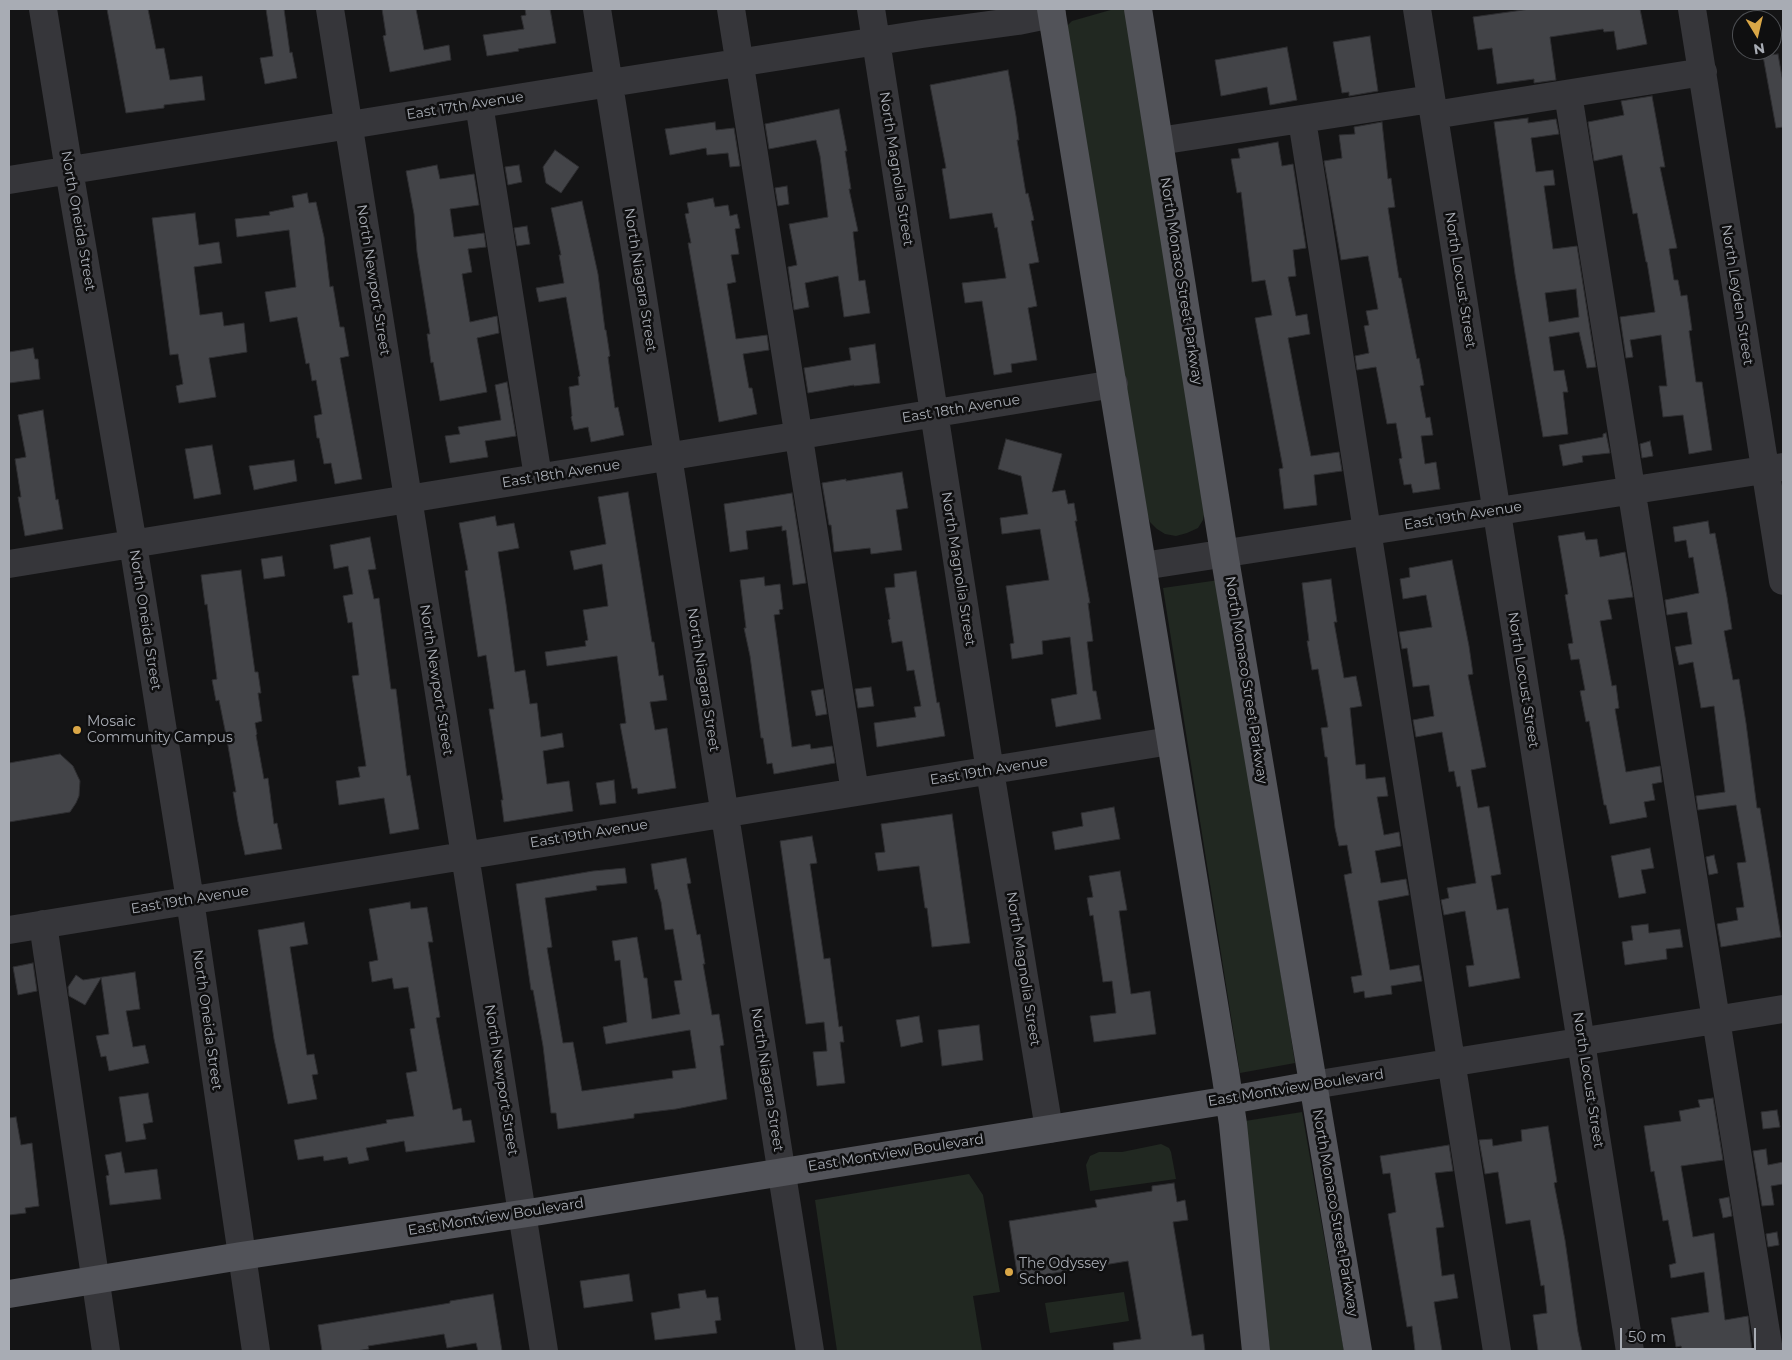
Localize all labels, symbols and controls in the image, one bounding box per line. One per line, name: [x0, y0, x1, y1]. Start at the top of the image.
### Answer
north arrow: [1732, 10, 1782, 60]
text: N: [1752, 39, 1766, 59]
street label: East 17th Avenue: [405, 88, 525, 124]
street label: North Magnolia Street: [875, 91, 917, 247]
street label: North Oneida Street: [57, 150, 99, 292]
street label: North Monaco Street Parkway: [1156, 176, 1206, 386]
street label: North Newport Street: [353, 203, 393, 357]
street label: North Niagara Street: [620, 207, 660, 353]
street label: North Locust Street: [1441, 211, 1479, 349]
street label: North Leyden Street: [1718, 224, 1756, 366]
street label: East 18th Avenue: [901, 391, 1021, 427]
street label: East 18th Avenue: [501, 456, 621, 492]
street label: North Magnolia Street: [937, 491, 979, 647]
street label: East 19th Avenue: [1403, 498, 1523, 534]
street label: North Oneida Street: [126, 549, 164, 691]
street label: North Monaco Street Parkway: [1221, 575, 1271, 785]
street label: North Newport Street: [416, 603, 456, 757]
street label: North Niagara Street: [683, 607, 723, 753]
street label: North Locust Street: [1504, 611, 1542, 749]
place label: Mosaic Community Campus: [87, 714, 233, 746]
marker: Mosaic Community Campus: [71, 724, 83, 736]
street label: East 19th Avenue: [929, 753, 1049, 789]
street label: East 19th Avenue: [529, 816, 649, 852]
street label: East 19th Avenue: [130, 882, 250, 918]
street label: North Magnolia Street: [1002, 891, 1044, 1047]
street label: North Oneida Street: [189, 949, 225, 1091]
street label: North Newport Street: [481, 1003, 521, 1157]
street label: North Niagara Street: [747, 1007, 787, 1153]
street label: North Locust Street: [1569, 1011, 1607, 1149]
street label: East Montview Boulevard: [1207, 1066, 1385, 1110]
street label: North Monaco Street Parkway: [1308, 1108, 1362, 1318]
street label: East Montview Boulevard: [807, 1131, 985, 1175]
street label: East Montview Boulevard: [407, 1195, 585, 1239]
place label: The Odyssey School: [1019, 1256, 1107, 1288]
marker: The Odyssey School: [1003, 1266, 1015, 1278]
scale bar: [1622, 1318, 1758, 1350]
text: 50 m: [1628, 1327, 1666, 1346]

